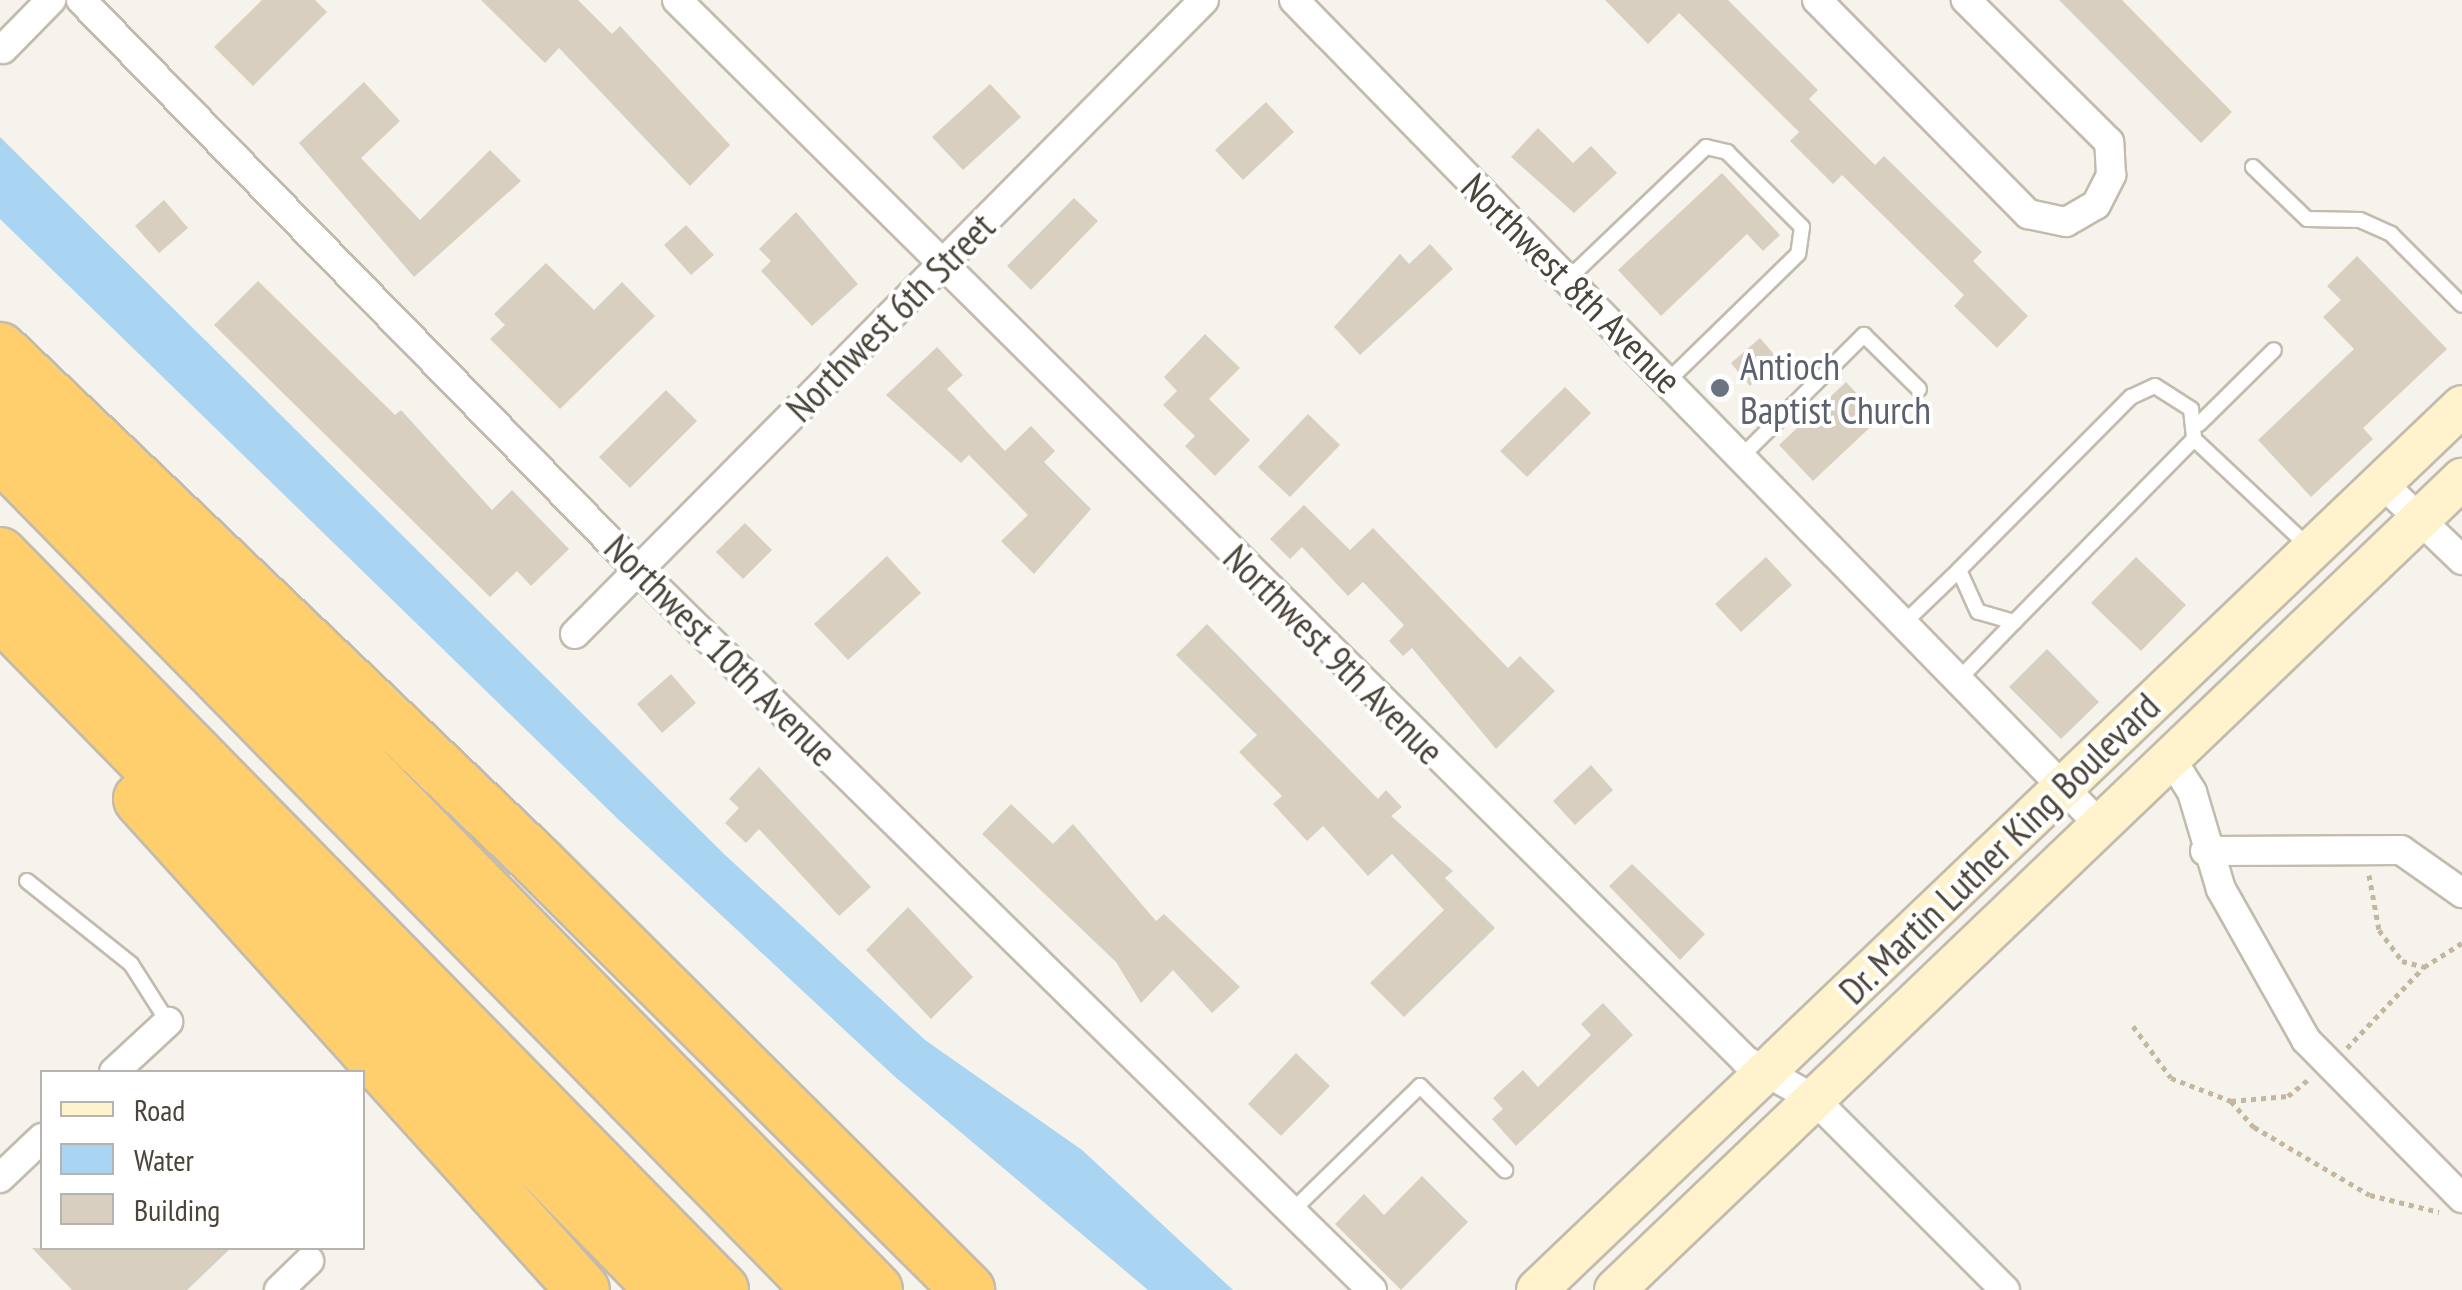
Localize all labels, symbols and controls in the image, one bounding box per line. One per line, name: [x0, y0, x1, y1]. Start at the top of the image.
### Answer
street label: Northwest 8th Avenue: [1452, 163, 1692, 403]
street label: Northwest 6th Street: [776, 203, 1004, 431]
place label: Antioch Baptist Church: [1740, 343, 1931, 432]
marker: Antioch Baptist Church: [1709, 377, 1731, 399]
street label: Northwest 10th Avenue: [595, 524, 847, 776]
street label: Northwest 9th Avenue: [1214, 534, 1454, 774]
street label: Dr. Martin Luther King Boulevard: [1828, 682, 2170, 1014]
legend: [40, 1070, 365, 1250]
text: Road: [134, 1090, 185, 1129]
text: Water: [134, 1140, 194, 1179]
text: Building: [134, 1190, 220, 1229]

